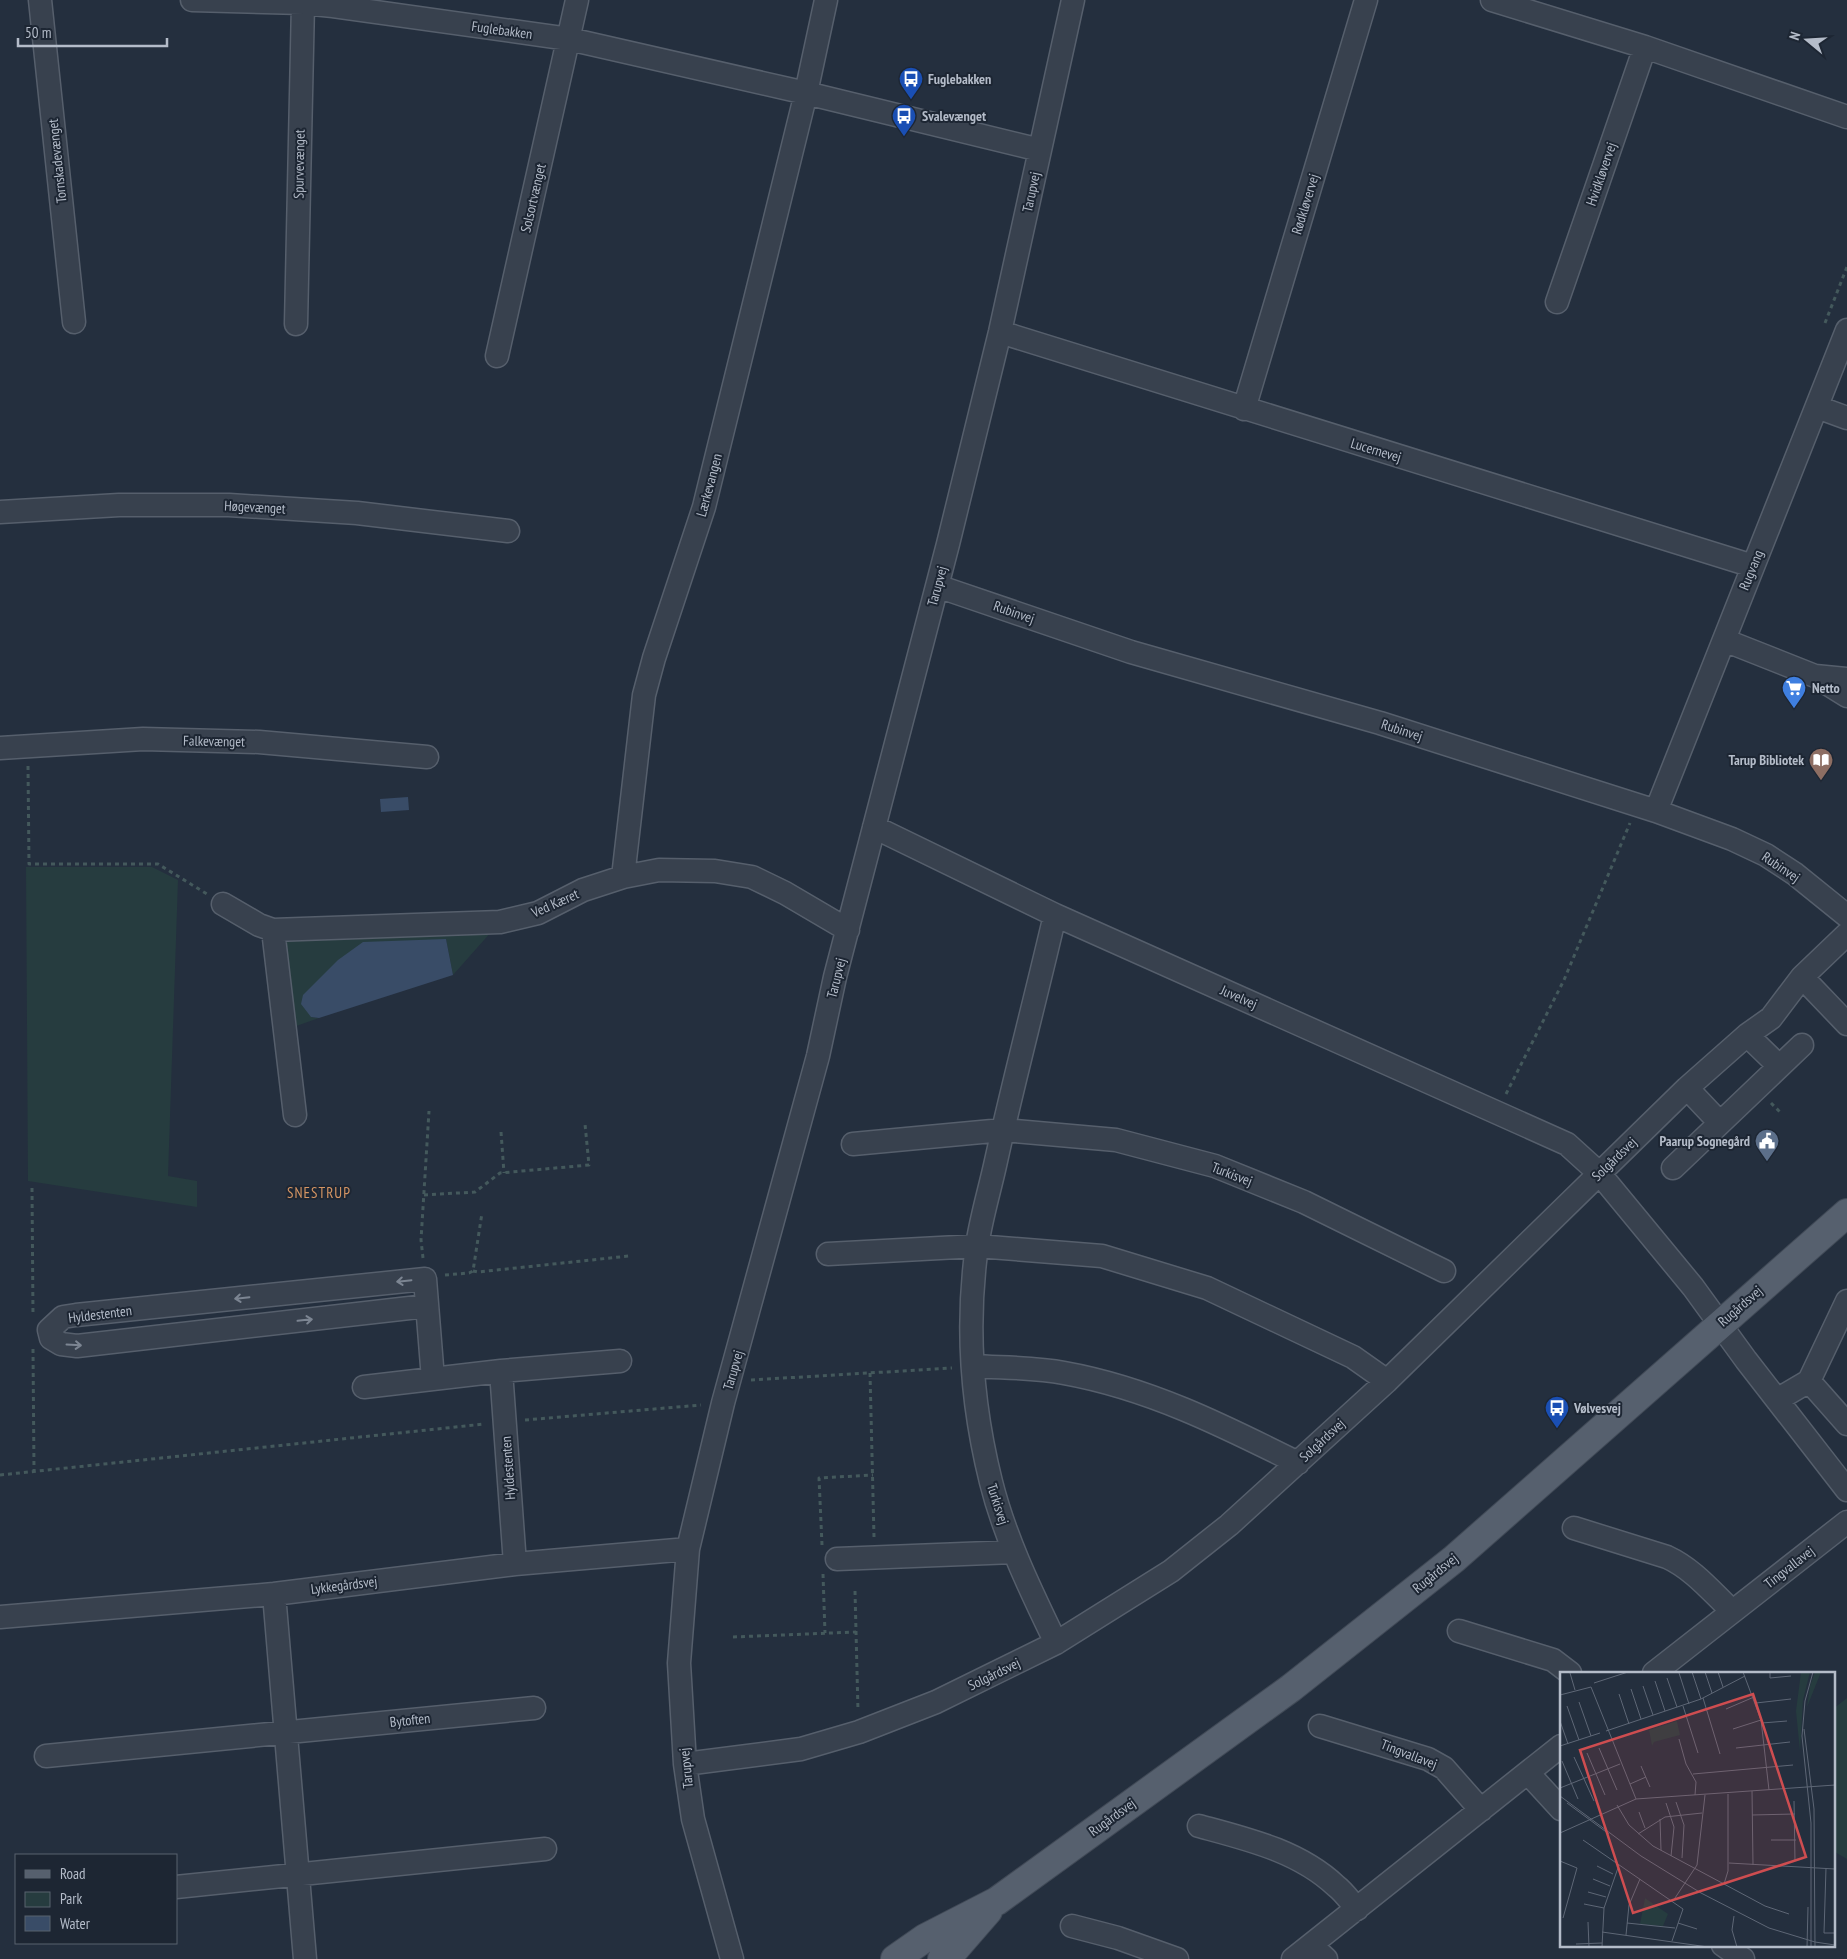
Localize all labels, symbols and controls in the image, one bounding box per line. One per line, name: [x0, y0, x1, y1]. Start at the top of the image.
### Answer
scale bar: [18, 15, 166, 47]
north arrow: [1782, 15, 1832, 65]
street label: Fuglebakken: [470, 17, 534, 43]
text: 50 m: [25, 23, 51, 42]
text: N: [1785, 30, 1804, 42]
bus stop icon: Fuglebakken: [898, 66, 924, 100]
place label: Fuglebakken: [928, 70, 991, 88]
bus stop icon: Svalevænget: [891, 103, 917, 137]
place label: Svalevænget: [922, 107, 986, 125]
street label: Tornskadevænget: [44, 118, 70, 204]
street label: Spurvevænget: [289, 129, 309, 199]
street label: Hvidkløvervej: [1582, 140, 1620, 208]
street label: Solsortvænget: [516, 162, 550, 234]
street label: Tarupvej: [1018, 170, 1044, 214]
street label: Rødkløvervej: [1287, 172, 1323, 236]
street label: Lucernevej: [1349, 434, 1403, 466]
street label: Lærkevangen: [692, 452, 726, 518]
street label: Høgevænget: [224, 496, 286, 518]
street label: Rugvang: [1735, 547, 1767, 593]
street label: Tarupvej: [923, 564, 951, 608]
street label: Rubinvej: [991, 597, 1037, 627]
supermarket icon: Netto: [1781, 675, 1807, 709]
place label: Netto: [1812, 679, 1840, 697]
street label: Rubinvej: [1379, 715, 1425, 745]
street label: Falkevænget: [183, 731, 245, 751]
library icon: Tarup Bibliotek: [1808, 747, 1834, 781]
place label: Tarup Bibliotek: [1728, 751, 1804, 769]
street label: Rubinvej: [1758, 848, 1804, 886]
street label: Ved Kæret: [528, 885, 581, 922]
street label: Tarupvej: [822, 956, 850, 1000]
street label: Juvelvej: [1217, 981, 1260, 1013]
public building icon: Paarup Sognegård: [1754, 1128, 1780, 1162]
place label: Paarup Sognegård: [1659, 1132, 1750, 1150]
street label: Solgårdsvej: [1588, 1133, 1640, 1185]
street label: Turkisvej: [1209, 1158, 1255, 1190]
district label: SNESTRUP: [287, 1183, 351, 1202]
one-way arrow: [396, 1276, 412, 1286]
street label: Rugårdsvej: [1714, 1282, 1766, 1330]
one-way arrow: [234, 1293, 250, 1303]
street label: Hyldestenten: [67, 1301, 133, 1327]
one-way arrow: [297, 1315, 313, 1325]
one-way arrow: [66, 1340, 82, 1350]
street label: Tarupvej: [719, 1348, 747, 1392]
bus stop icon: Vølvesvej: [1544, 1395, 1570, 1429]
place label: Vølvesvej: [1573, 1399, 1621, 1417]
street label: Solgårdsvej: [1295, 1414, 1349, 1466]
street label: Hyldestenten: [497, 1435, 519, 1501]
street label: Turkisvej: [983, 1481, 1013, 1527]
street label: Tingvallavej: [1760, 1542, 1818, 1592]
street label: Rugårdsvej: [1409, 1549, 1461, 1597]
street label: Lykkegårdsvej: [310, 1572, 378, 1598]
street label: Solgårdsvej: [965, 1654, 1023, 1694]
inset map: [1560, 1672, 1834, 1946]
street label: Bytoften: [389, 1709, 431, 1731]
street label: Tingvallavej: [1378, 1735, 1440, 1773]
street label: Tarupvej: [675, 1747, 697, 1789]
street label: Rugårdsvej: [1085, 1794, 1139, 1840]
legend: [15, 1854, 178, 1944]
text: Road: [60, 1864, 86, 1883]
text: Park: [60, 1889, 82, 1908]
text: Water: [60, 1914, 91, 1933]

